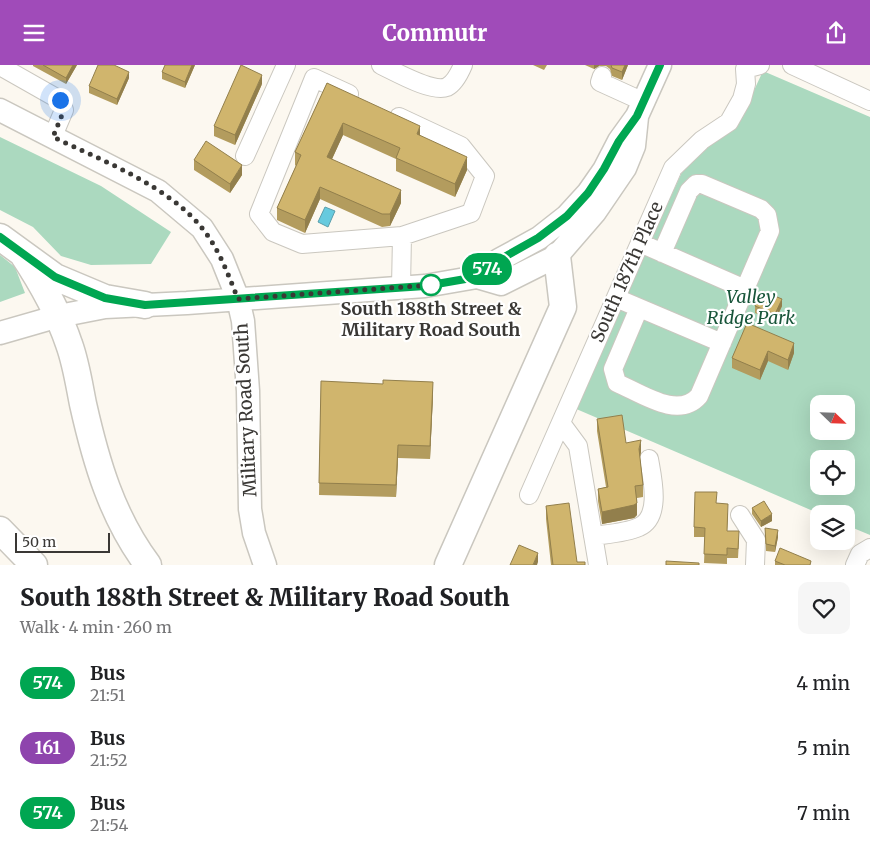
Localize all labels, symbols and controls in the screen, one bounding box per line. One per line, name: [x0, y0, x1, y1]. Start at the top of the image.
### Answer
icon: menu: [20, 19, 48, 47]
text: Commutr: [383, 19, 487, 47]
icon: share: [822, 19, 850, 47]
your location: [48, 88, 73, 113]
street label: South 187th Place: [585, 198, 668, 346]
line badge: 574: [458, 253, 516, 285]
text: 574: [472, 257, 502, 280]
marker: South 188th Street & Military Road South: [420, 274, 442, 296]
park label: Valley Ridge Park: [707, 285, 795, 329]
place label: South 188th Street & Military Road South: [340, 297, 522, 341]
street label: Military Road South: [229, 323, 262, 497]
north arrow: [810, 395, 855, 440]
map controls: [810, 395, 855, 550]
button: locate: [810, 450, 855, 495]
button: layers: [810, 505, 855, 550]
scale bar: [15, 530, 110, 553]
text: 50 m: [22, 533, 56, 551]
text: South 188th Street & Military Road South: [20, 582, 509, 613]
button: heart: [798, 582, 850, 634]
text: Walk · 4 min · 260 m: [20, 617, 172, 637]
text: Bus: [90, 661, 125, 685]
text: 574: [32, 671, 63, 694]
text: 4 min: [796, 671, 850, 695]
text: 21:51: [90, 685, 125, 705]
text: Bus: [90, 726, 125, 750]
text: 161: [34, 736, 61, 759]
text: 5 min: [797, 736, 850, 760]
text: 21:52: [90, 750, 128, 770]
text: Bus: [90, 791, 125, 815]
text: 574: [32, 801, 63, 824]
text: 7 min: [797, 801, 850, 825]
text: 21:54: [90, 815, 128, 835]

